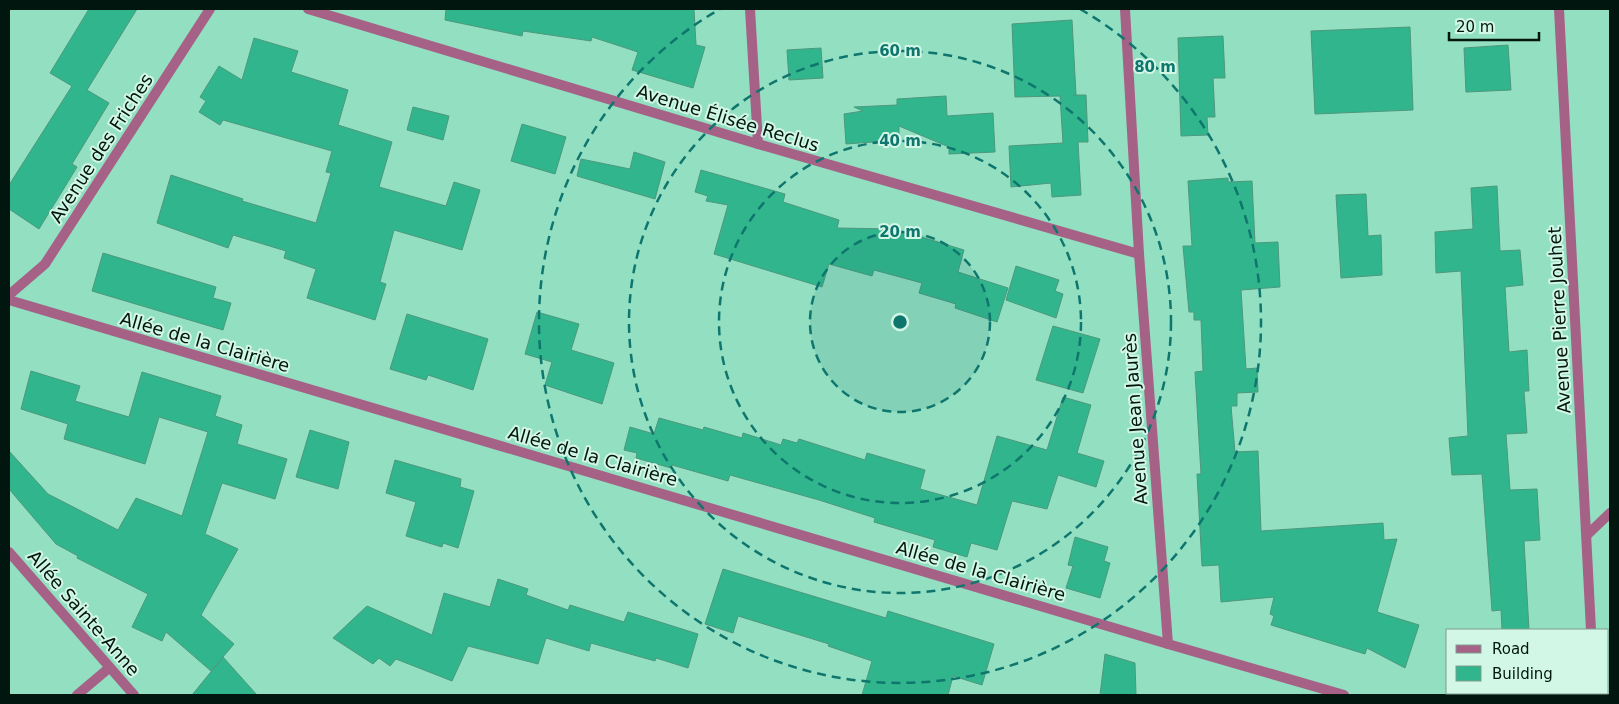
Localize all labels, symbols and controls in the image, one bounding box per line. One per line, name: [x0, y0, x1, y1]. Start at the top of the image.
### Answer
scale bar: [1449, 10, 1539, 42]
text: 20 m: [1456, 18, 1494, 36]
text: 60 m: [879, 42, 921, 60]
text: 80 m: [1134, 58, 1176, 76]
street label: Avenue des Friches: [45, 70, 157, 226]
street label: Avenue Élisée Reclus: [634, 80, 822, 156]
text: 40 m: [879, 132, 921, 150]
text: 20 m: [879, 223, 921, 241]
street label: Avenue Pierre Jouhet: [1544, 226, 1574, 414]
street label: Allée de la Clairière: [118, 308, 292, 376]
centre of rings: [891, 313, 909, 331]
street label: Avenue Jean Jaurès: [1119, 332, 1151, 506]
street label: Allée de la Clairière: [506, 422, 680, 490]
street label: Allée de la Clairière: [894, 537, 1068, 605]
street label: Allée Sainte-Anne: [24, 546, 144, 680]
legend: [1446, 629, 1609, 694]
text: Road: [1492, 640, 1530, 658]
text: Building: [1492, 665, 1553, 683]

